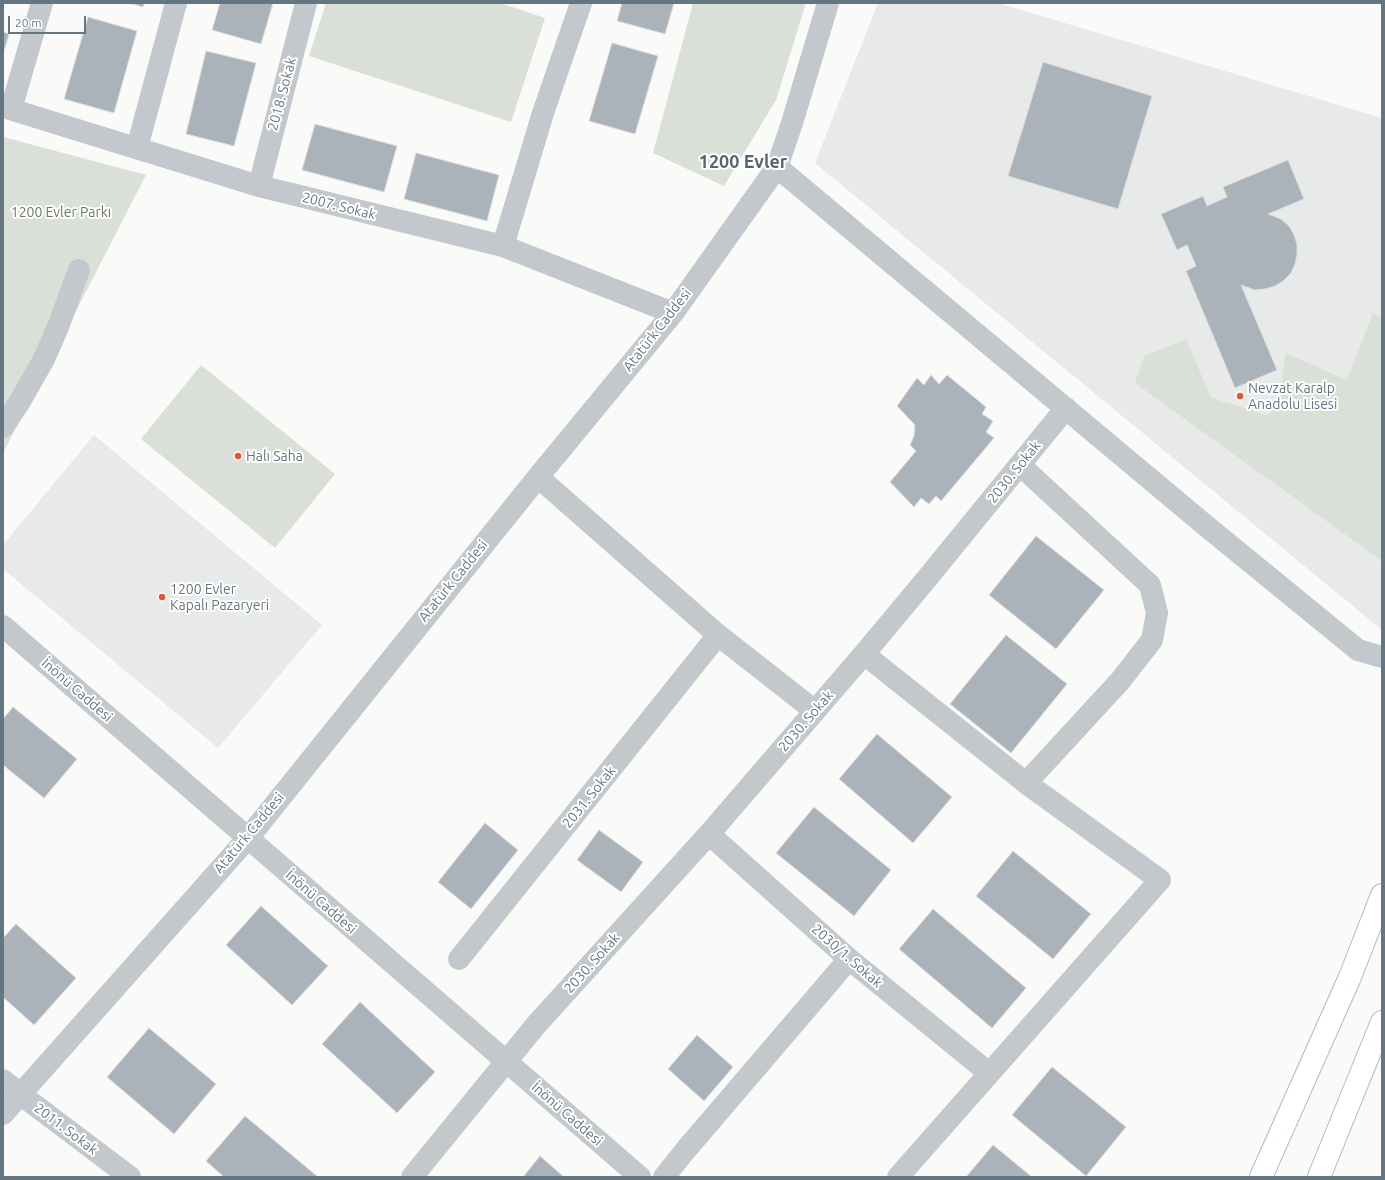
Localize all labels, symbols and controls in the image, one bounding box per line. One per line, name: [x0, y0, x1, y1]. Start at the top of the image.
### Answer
scale bar: [10, 8, 88, 34]
text: 20 m: [15, 16, 42, 29]
street label: 2018. Sokak: [264, 56, 300, 132]
district label: 1200 Evler: [699, 151, 787, 173]
street label: 2007. Sokak: [301, 189, 377, 223]
park label: 1200 Evler Parkı: [11, 204, 111, 220]
street label: Atatürk Caddesi: [620, 285, 694, 375]
place label: Nevzat Karalp Anadolu Lisesi: [1248, 380, 1337, 412]
marker: Nevzat Karalp Anadolu Lisesi: [1235, 391, 1245, 401]
street label: 2030. Sokak: [984, 438, 1044, 506]
place label: Halı Saha: [246, 448, 303, 464]
marker: Halı Saha: [233, 451, 243, 461]
street label: Atatürk Caddesi: [415, 537, 491, 625]
place label: 1200 Evler Kapalı Pazaryeri: [170, 581, 269, 614]
marker: 1200 Evler Kapalı Pazaryeri: [157, 592, 167, 602]
street label: İnönü Caddesi: [38, 655, 116, 725]
street label: 2030. Sokak: [775, 687, 837, 755]
street label: 2031. Sokak: [559, 763, 619, 831]
street label: Atatürk Caddesi: [210, 789, 288, 877]
street label: İnönü Caddesi: [282, 867, 360, 937]
street label: 2030/1. Sokak: [808, 921, 886, 991]
street label: 2030. Sokak: [561, 929, 623, 997]
street label: İnönü Caddesi: [528, 1079, 606, 1149]
street label: 2011. Sokak: [31, 1100, 101, 1158]

